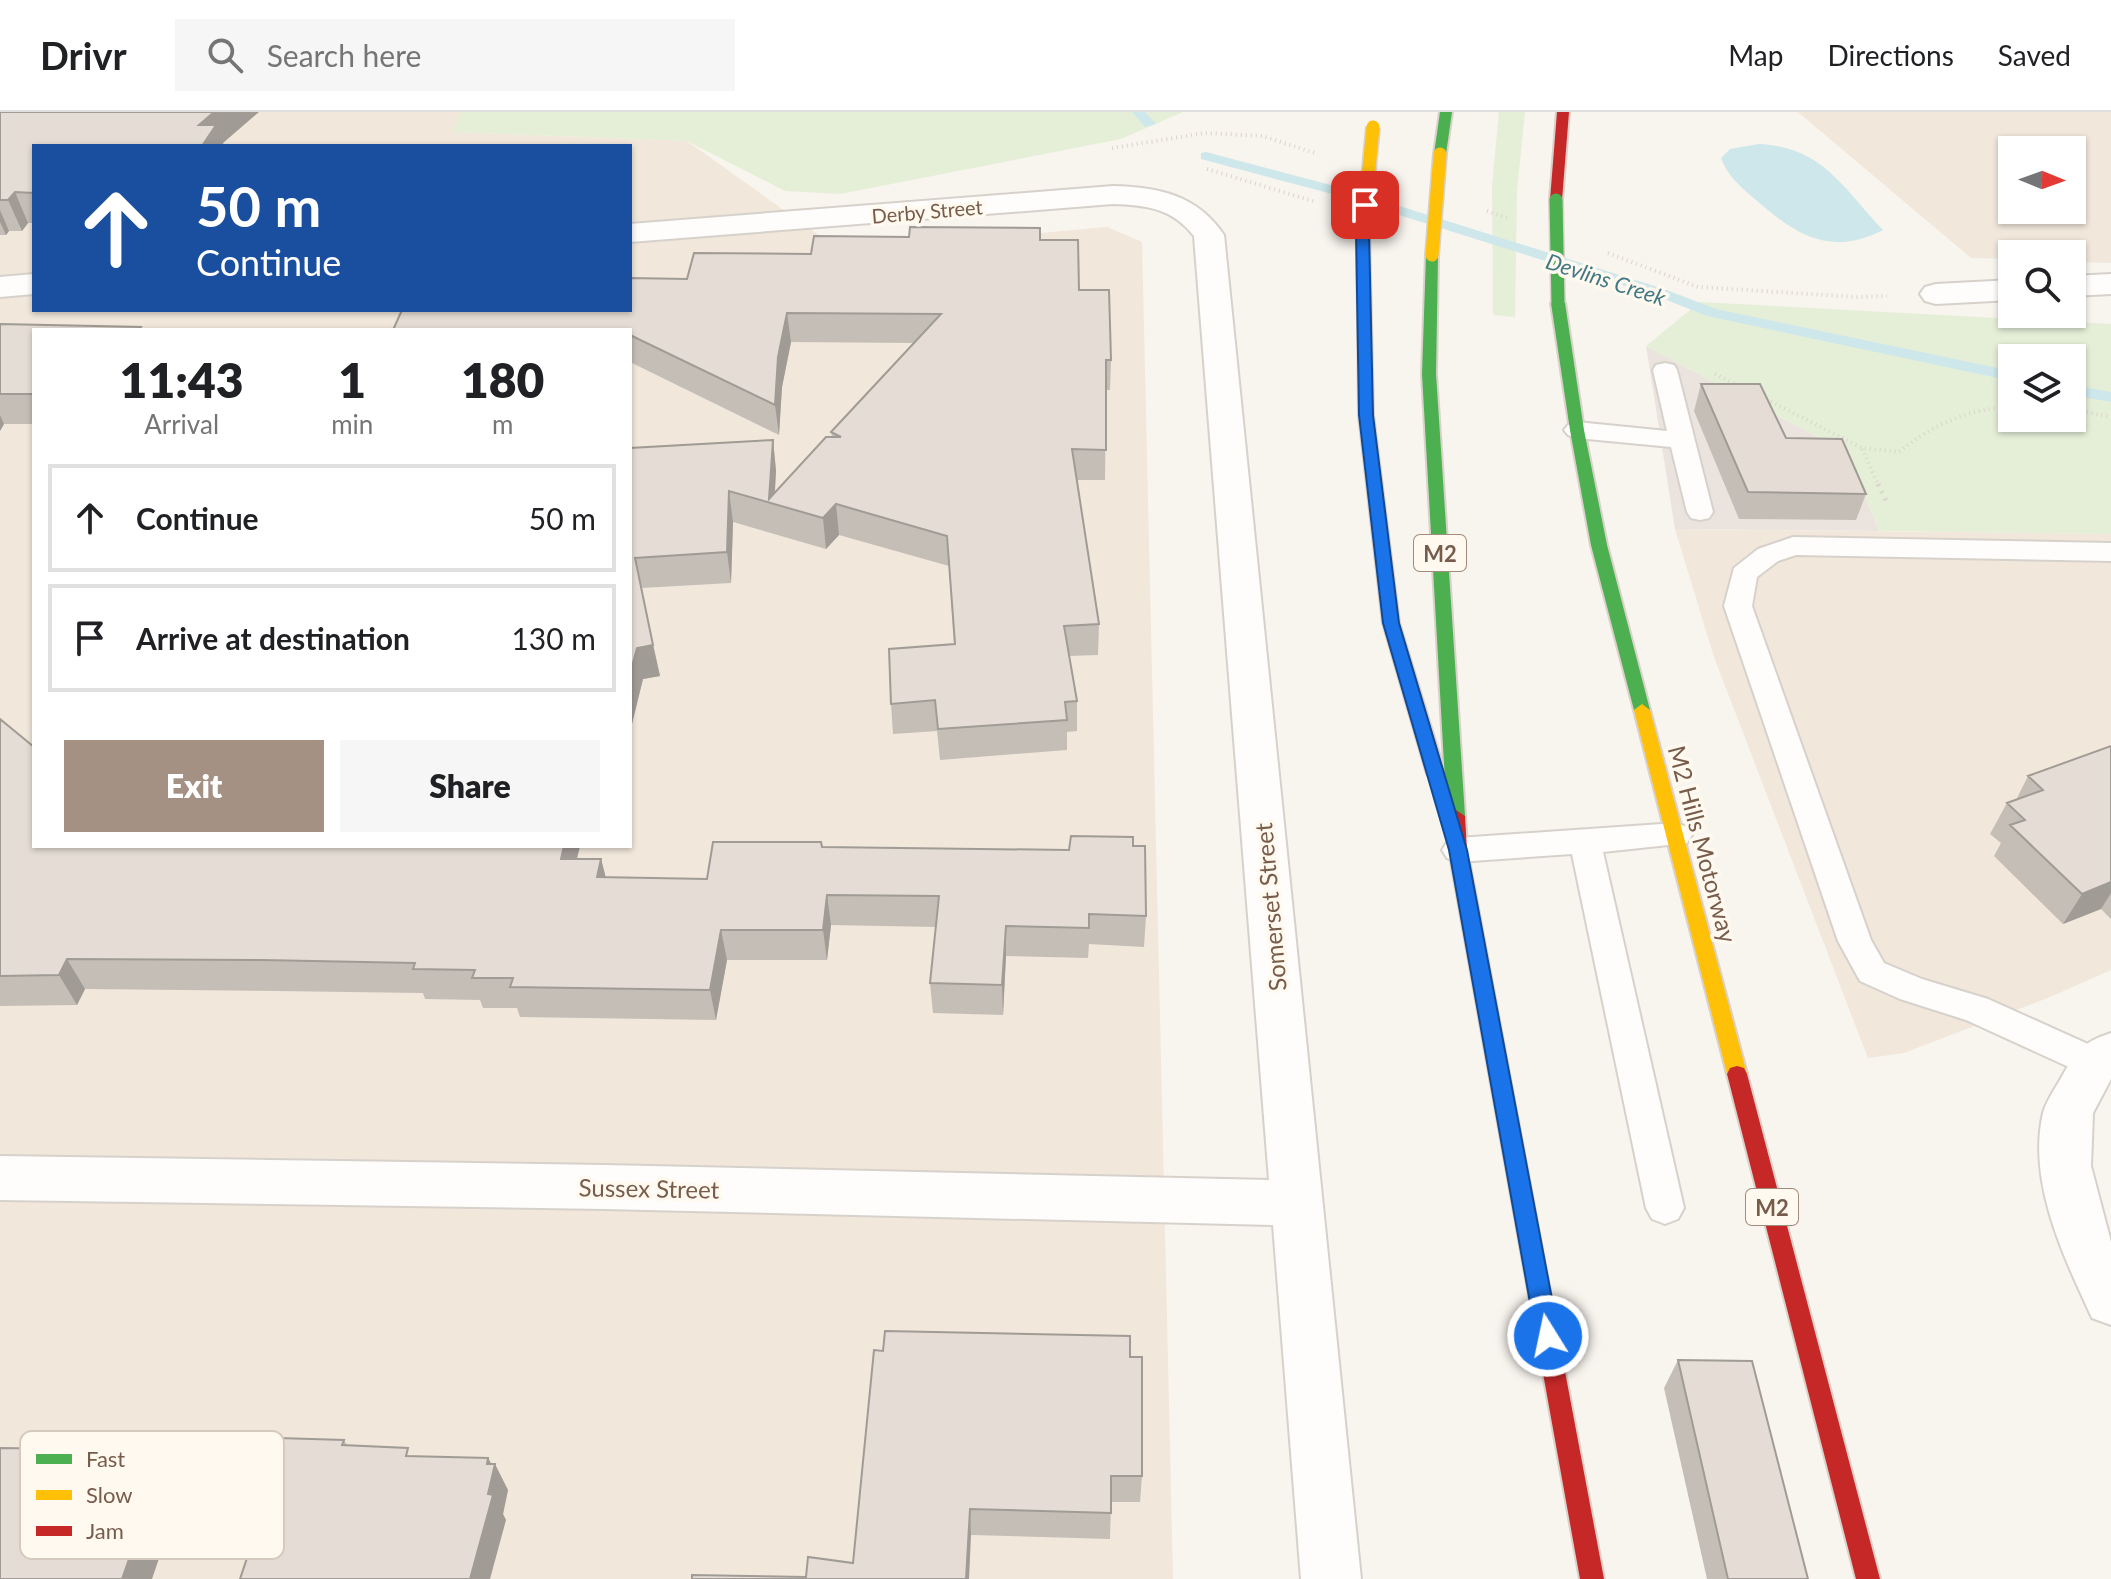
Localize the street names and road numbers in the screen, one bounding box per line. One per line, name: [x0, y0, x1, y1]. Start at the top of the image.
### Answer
street label: Derby Street: [870, 194, 984, 228]
road number: M2: [1414, 535, 1466, 571]
street label: M2 Hills Motorway: [1663, 742, 1743, 946]
street label: Somerset Street: [1248, 821, 1292, 992]
street label: Sussex Street: [578, 1172, 720, 1204]
road number: M2: [1746, 1189, 1798, 1225]

